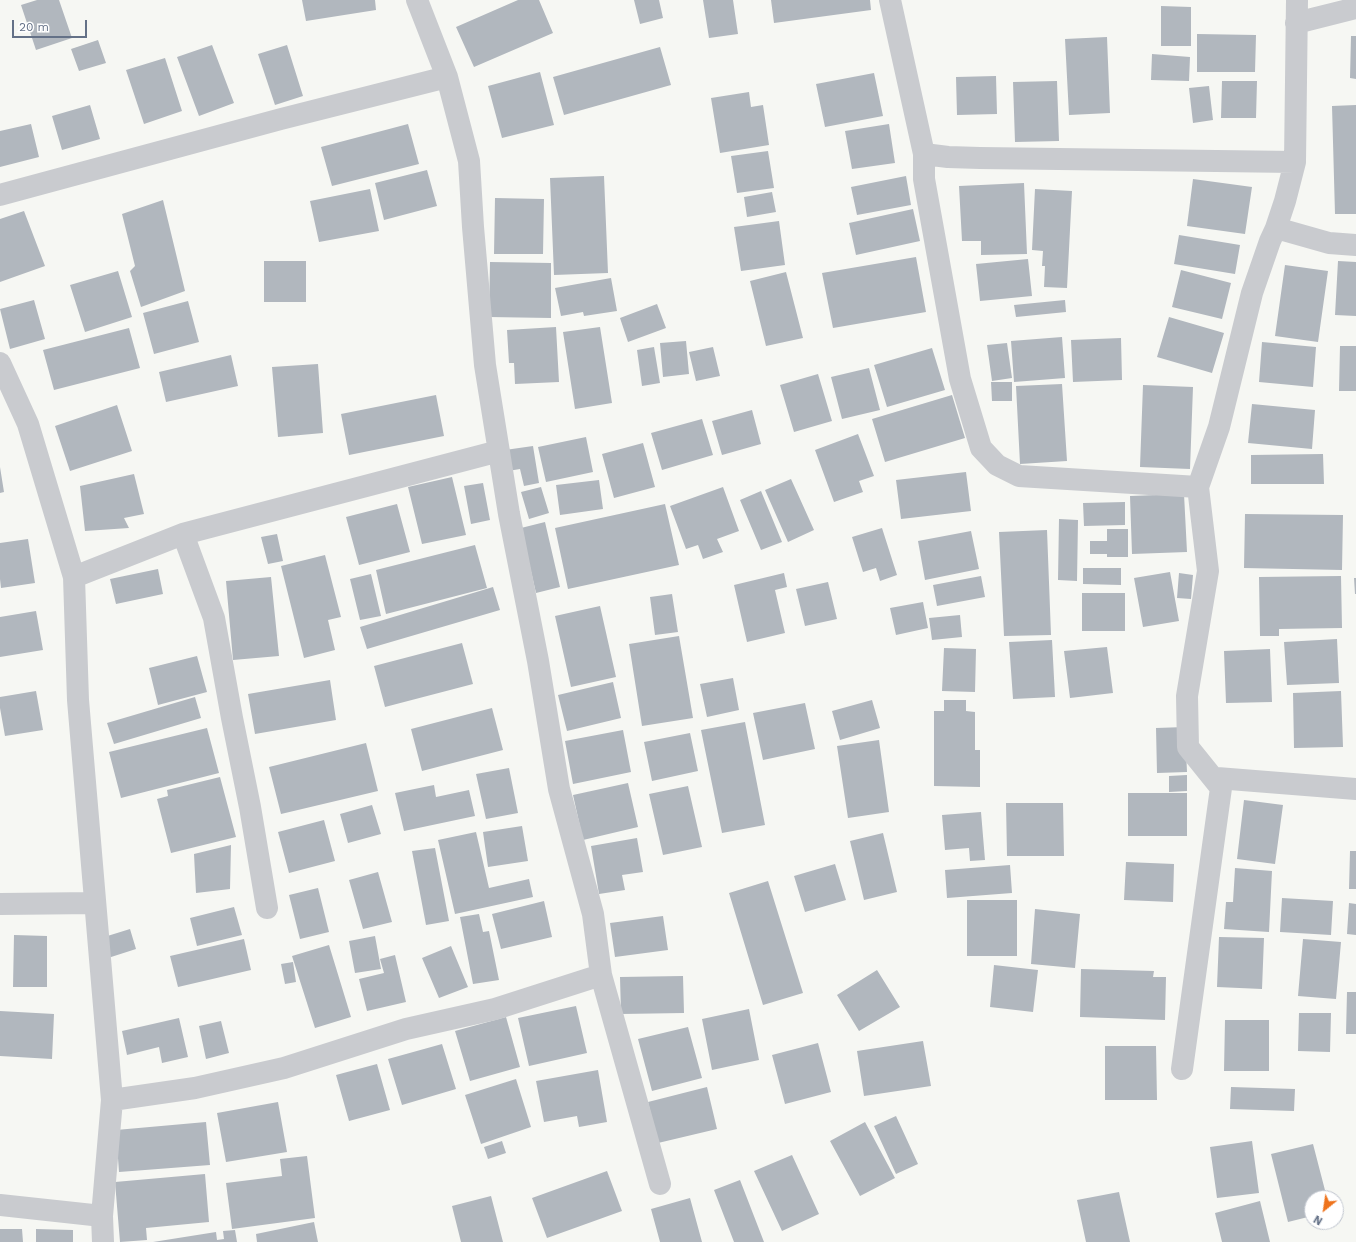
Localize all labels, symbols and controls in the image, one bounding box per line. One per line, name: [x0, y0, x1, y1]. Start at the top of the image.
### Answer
scale bar: [14, 12, 89, 38]
text: 20 m: [19, 20, 49, 34]
north arrow: [1304, 1190, 1344, 1230]
text: N: [1311, 1212, 1325, 1228]

